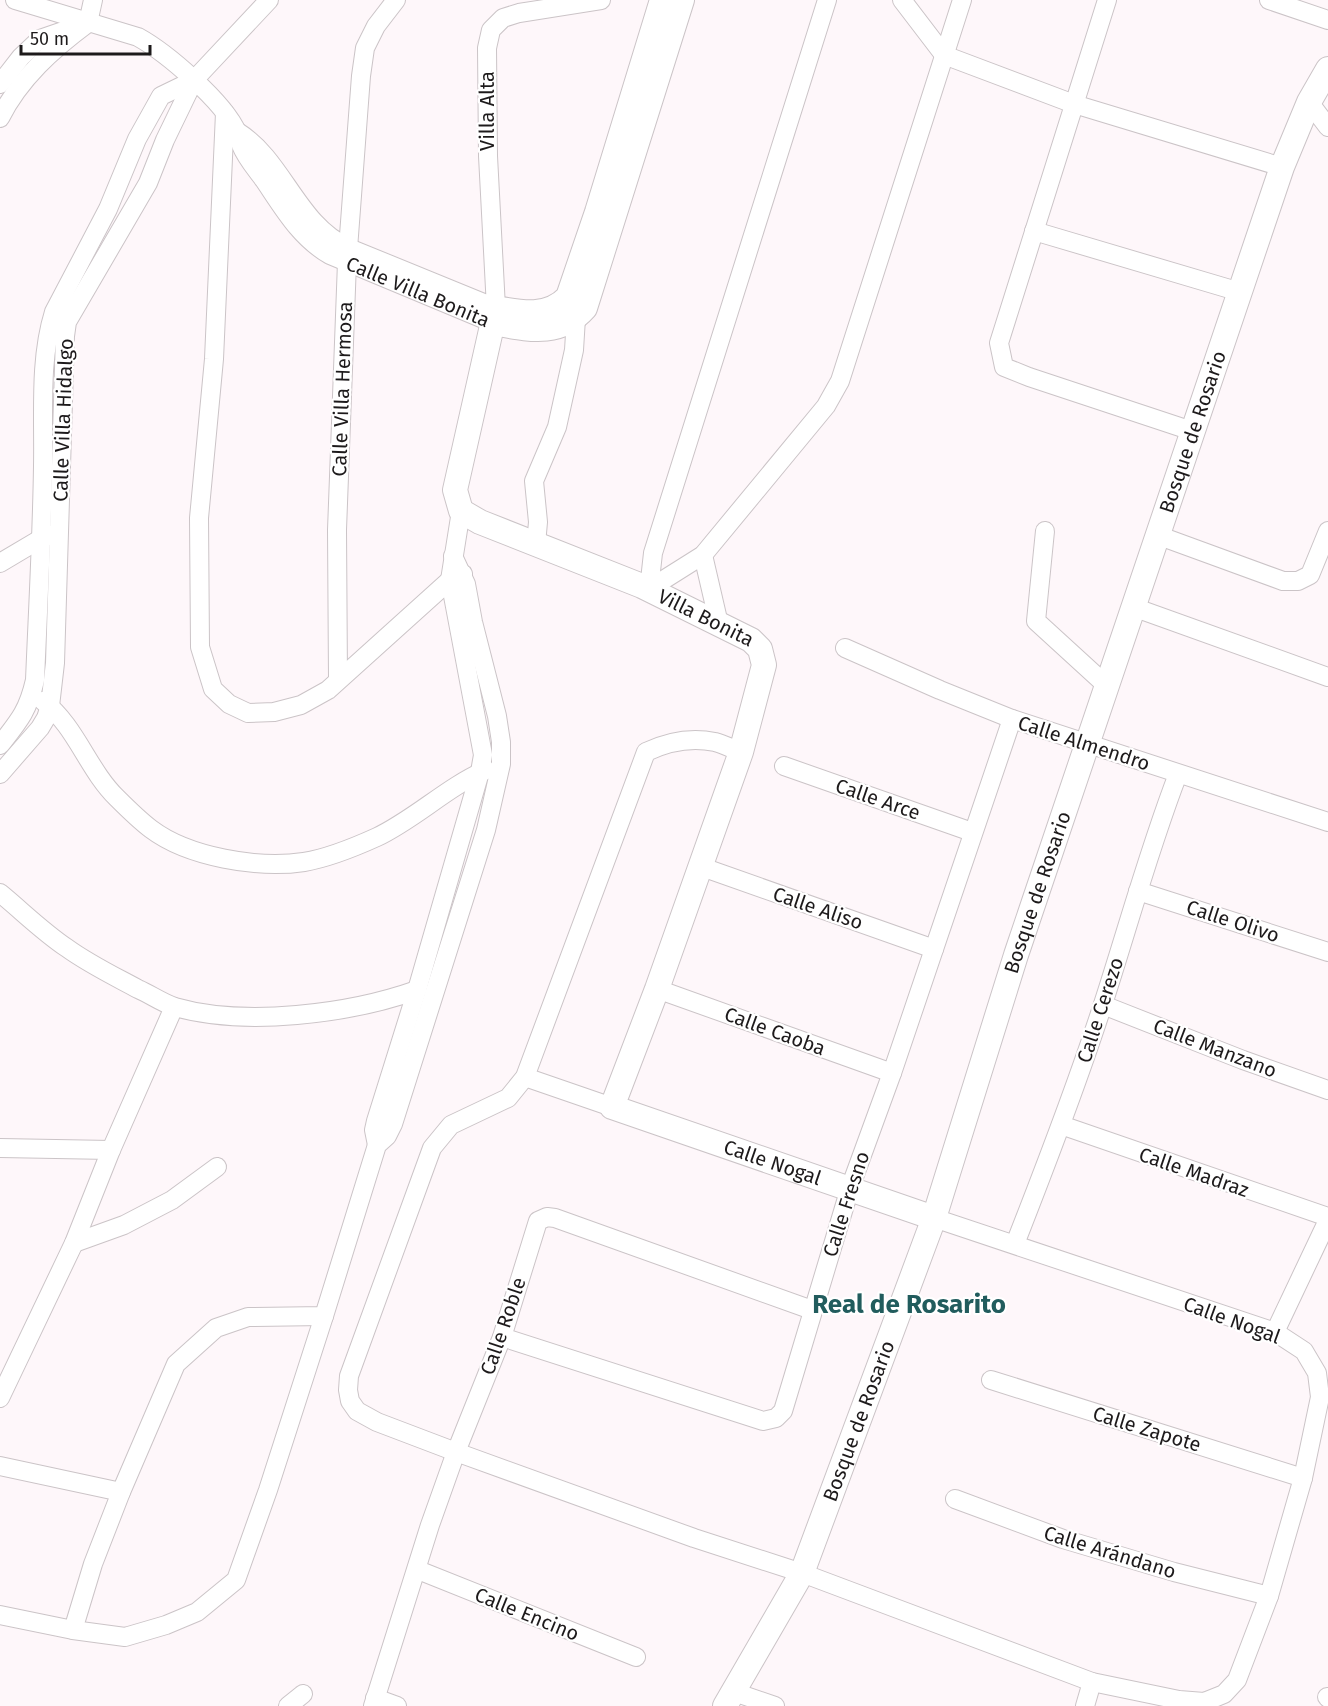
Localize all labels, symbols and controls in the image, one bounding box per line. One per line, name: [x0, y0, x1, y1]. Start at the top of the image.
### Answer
scale bar: [21, 18, 150, 56]
text: 50 m: [30, 28, 69, 50]
street label: Villa Alta: [475, 71, 499, 151]
street label: Calle Villa Bonita: [343, 251, 493, 332]
street label: Calle Villa Hermosa: [327, 301, 357, 477]
street label: Calle Villa Hidalgo: [48, 338, 78, 502]
street label: Bosque de Rosario: [1154, 348, 1231, 516]
street label: Villa Bonita: [654, 584, 758, 651]
street label: Calle Almendro: [1015, 710, 1153, 776]
street label: Calle Arce: [832, 773, 924, 825]
street label: Bosque de Rosario: [999, 808, 1076, 977]
street label: Calle Aliso: [770, 881, 866, 935]
street label: Calle Olivo: [1184, 895, 1282, 947]
street label: Calle Cerezo: [1072, 954, 1128, 1066]
street label: Calle Caoba: [721, 1002, 829, 1060]
street label: Calle Manzano: [1150, 1013, 1280, 1083]
street label: Calle Nogal: [721, 1134, 825, 1190]
street label: Calle Madraz: [1136, 1142, 1252, 1202]
street label: Calle Fresno: [818, 1148, 874, 1260]
street label: Calle Roble: [475, 1274, 531, 1378]
district label: Real de Rosarito: [812, 1289, 1006, 1320]
street label: Calle Nogal: [1180, 1291, 1284, 1349]
street label: Bosque de Rosario: [818, 1337, 899, 1505]
street label: Calle Zapote: [1090, 1401, 1204, 1457]
street label: Calle Arándano: [1041, 1521, 1179, 1583]
street label: Calle Encino: [471, 1582, 583, 1646]

